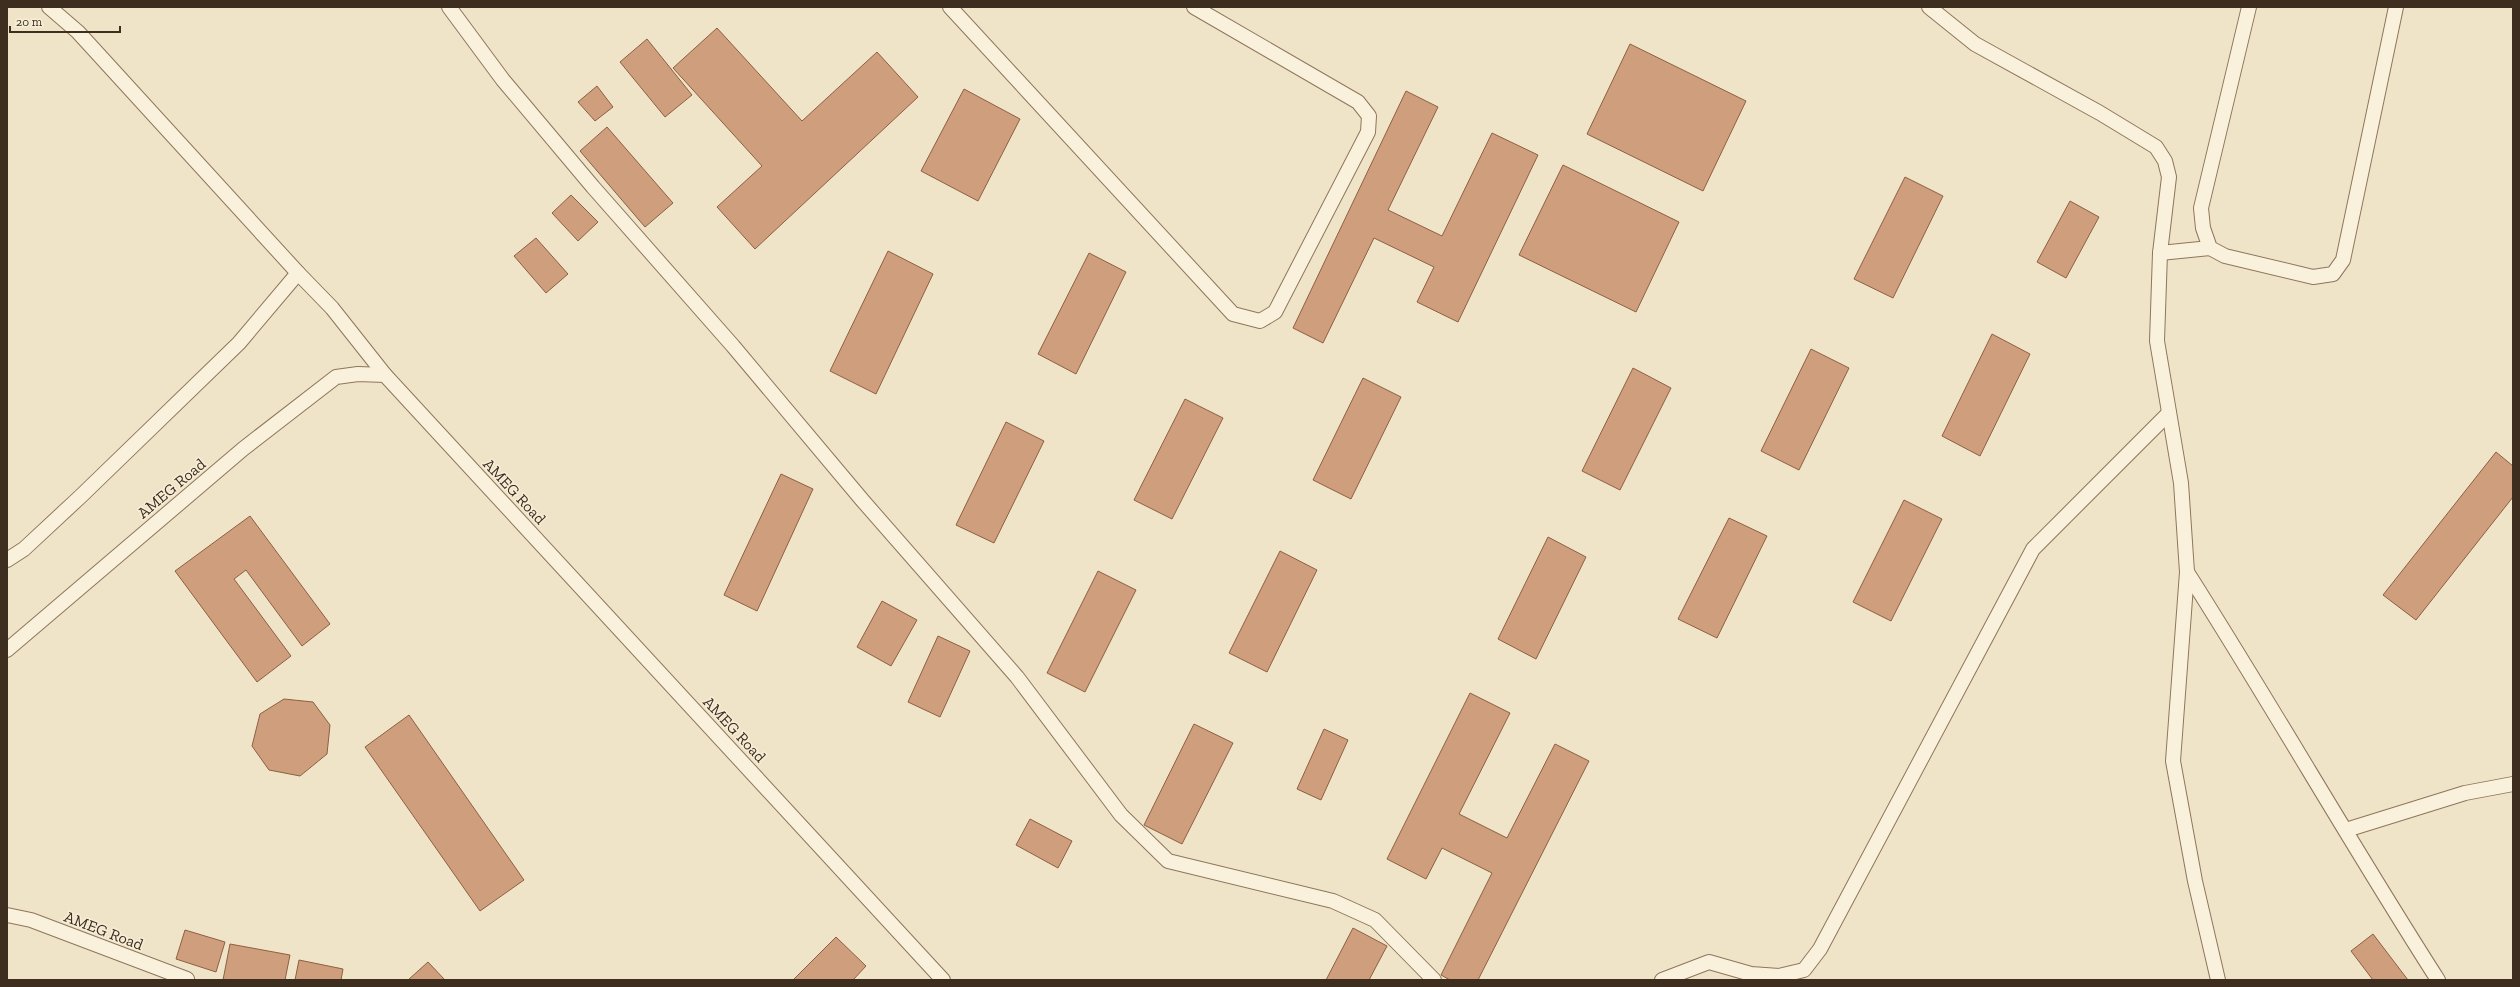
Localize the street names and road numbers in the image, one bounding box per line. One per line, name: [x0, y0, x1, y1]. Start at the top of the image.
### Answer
street label: AMEG Road: [133, 454, 209, 522]
street label: AMEG Road: [479, 455, 550, 528]
street label: AMEG Road: [699, 693, 770, 766]
street label: AMEG Road: [62, 907, 146, 954]

